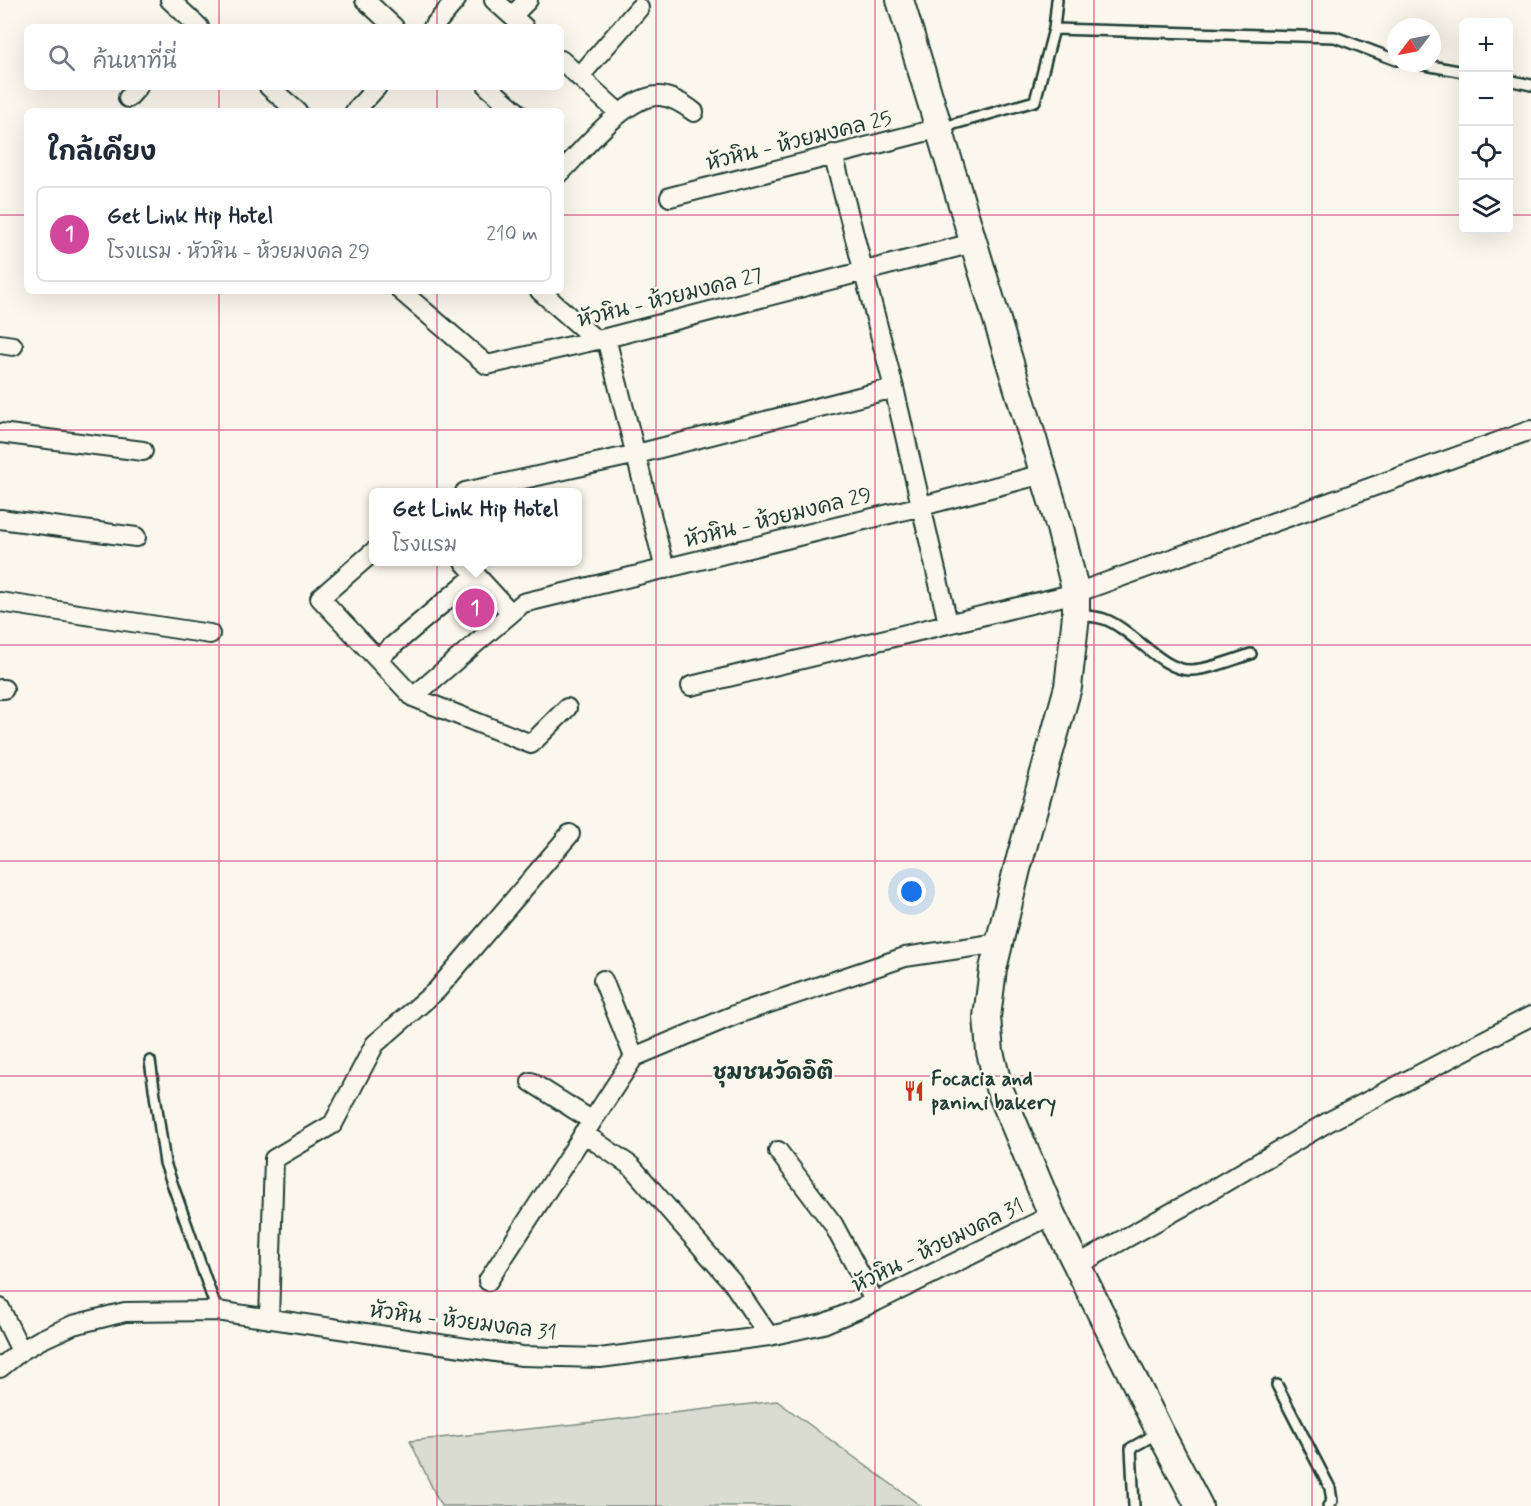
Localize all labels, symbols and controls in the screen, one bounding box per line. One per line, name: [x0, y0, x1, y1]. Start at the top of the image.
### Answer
north arrow: [1387, 18, 1441, 72]
map controls: [1459, 18, 1513, 234]
button: +: [1459, 18, 1513, 72]
search box: [24, 24, 564, 90]
icon: search: [45, 41, 78, 74]
text: ค้นหาที่นี่: [93, 48, 177, 76]
button: −: [1459, 72, 1513, 126]
street label: หัวหิน - ห้วยมงคล 25: [703, 104, 895, 178]
button: locate: [1459, 126, 1513, 180]
text: ใกล้เคียง: [48, 136, 156, 170]
button: layers: [1459, 180, 1513, 234]
text: Get Link Hip Hotel: [107, 203, 273, 231]
text: 1: [65, 221, 74, 248]
text: 210 m: [486, 221, 538, 248]
text: โรงแรม · หัวหิน - ห้วยมงคล 29: [107, 239, 370, 266]
street label: หัวหิน - ห้วยมงคล 27: [574, 261, 766, 335]
street label: หัวหิน - ห้วยมงคล 29: [681, 481, 875, 555]
popup: [369, 488, 582, 566]
text: Get Link Hip Hotel: [392, 496, 559, 524]
text: โรงแรม: [392, 532, 457, 559]
pin: 1: [456, 586, 494, 630]
your location: [897, 877, 926, 906]
district label: ชุมชนวัดอิติ: [713, 1059, 833, 1088]
place label: Focacia and panini bakery: [931, 1065, 1056, 1117]
restaurant icon: Focacia and panini bakery: [902, 1079, 926, 1103]
street label: หัวหิน - ห้วยมงคล 31: [847, 1192, 1029, 1300]
street label: หัวหิน - ห้วยมงคล 31: [368, 1297, 558, 1347]

